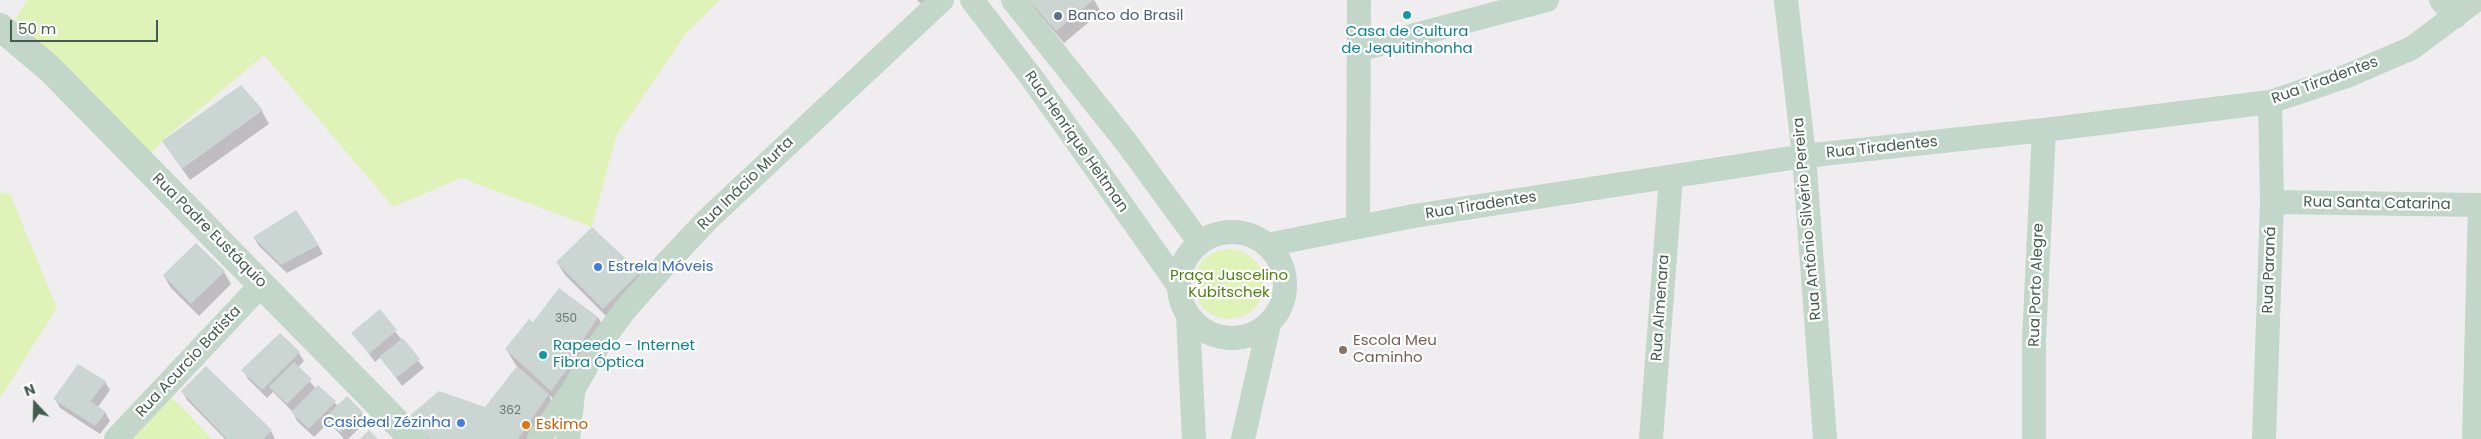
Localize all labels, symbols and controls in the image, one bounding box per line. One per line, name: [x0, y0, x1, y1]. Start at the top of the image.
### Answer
place label: Banco do Brasil: [1068, 7, 1184, 25]
marker: Casa de Cultura de Jequitinhonha: [1401, 9, 1413, 21]
scale bar: [12, 10, 160, 42]
marker: Banco do Brasil: [1052, 10, 1064, 22]
text: 50 m: [18, 18, 56, 39]
place label: Casa de Cultura de Jequitinhonha: [1341, 23, 1473, 58]
street label: Rua Tiradentes: [2269, 53, 2381, 109]
street label: Rua Henrique Heitman: [1020, 68, 1132, 216]
street label: Rua Antônio Silvério Pereira: [1790, 117, 1826, 321]
street label: Rua Tiradentes: [1825, 133, 1939, 163]
street label: Rua Inácio Murta: [694, 134, 798, 234]
street label: Rua Padre Eustáquio: [148, 170, 270, 292]
street label: Rua Tiradentes: [1424, 188, 1538, 224]
street label: Rua Santa Catarina: [2303, 194, 2451, 214]
street label: Rua Porto Alegre: [2026, 223, 2048, 347]
street label: Rua Paraná: [2259, 226, 2281, 314]
street label: Rua Almenara: [1648, 254, 1674, 362]
place label: Estrela Móveis: [608, 258, 713, 276]
marker: Estrela Móveis: [592, 261, 604, 273]
park label: Praça Juscelino Kubitschek: [1170, 267, 1288, 302]
street label: Rua Acurcio Batista: [133, 303, 245, 421]
house number: 350: [555, 312, 577, 326]
place label: Escola Meu Caminho: [1353, 332, 1437, 367]
place label: Rapeedo - Internet Fibra Óptica: [553, 337, 695, 372]
marker: Escola Meu Caminho: [1337, 344, 1349, 356]
marker: Rapeedo - Internet Fibra Óptica: [537, 349, 549, 361]
north arrow: [10, 379, 60, 429]
text: N: [21, 379, 38, 401]
house number: 362: [499, 404, 521, 418]
place label: Casideal Zézinha: [323, 414, 451, 432]
place label: Eskimo: [536, 416, 588, 434]
marker: Casideal Zézinha: [455, 417, 467, 429]
marker: Eskimo: [520, 419, 532, 431]

